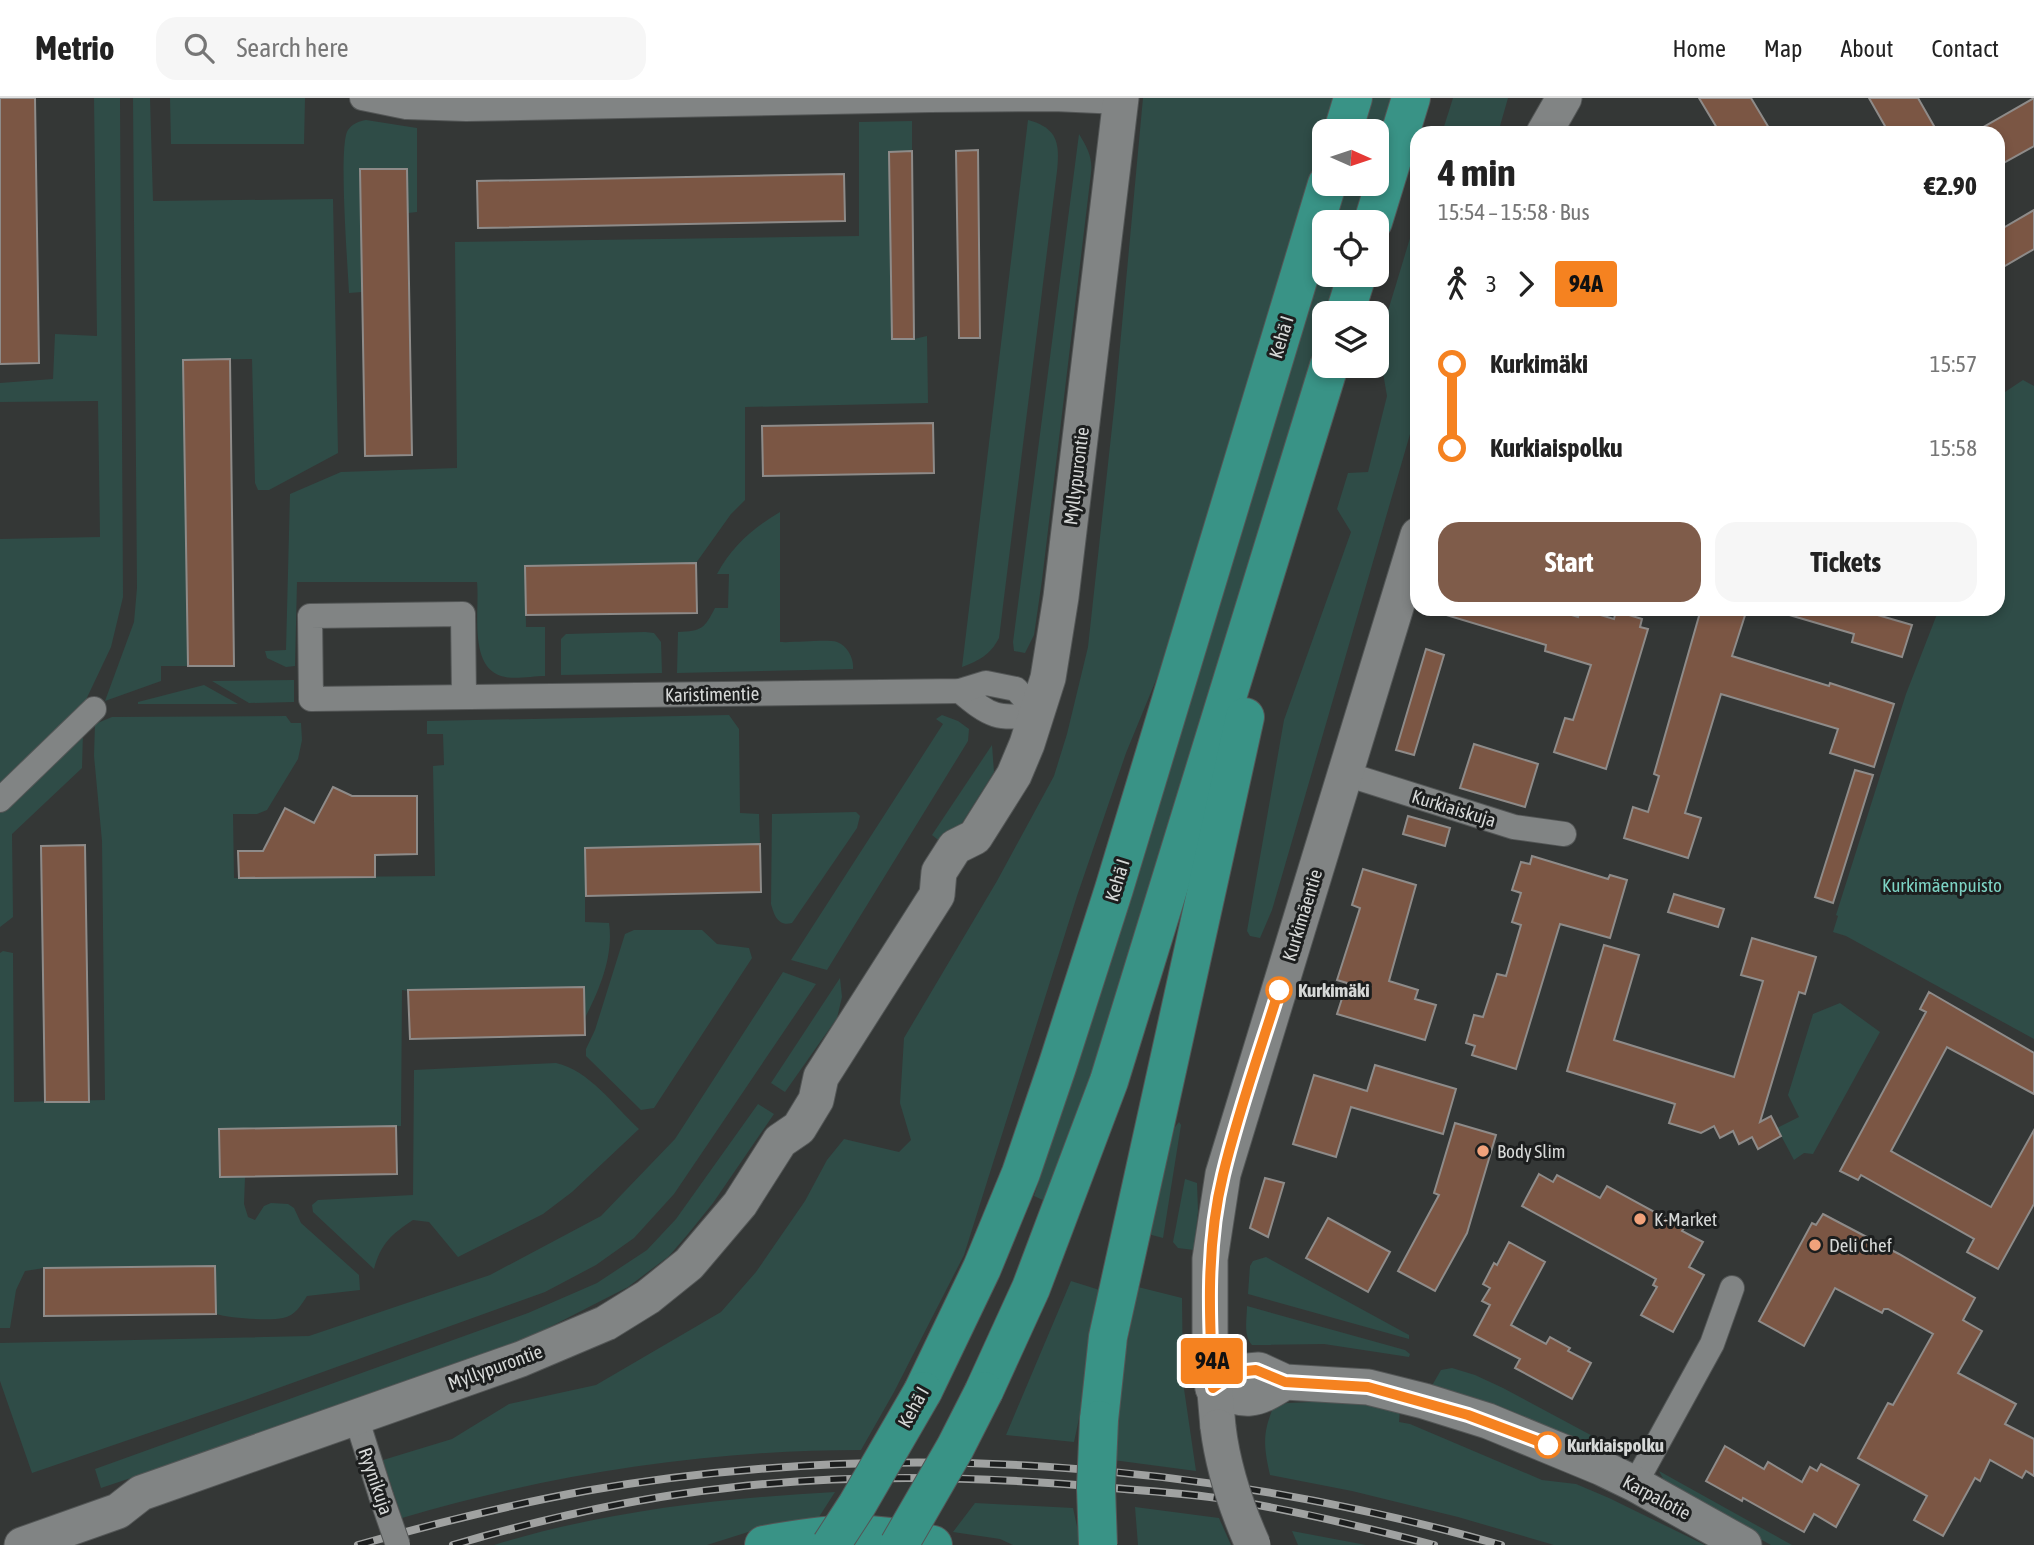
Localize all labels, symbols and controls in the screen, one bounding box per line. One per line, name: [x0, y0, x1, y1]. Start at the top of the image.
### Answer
search box: [156, 17, 646, 80]
text: Metrio: [35, 29, 114, 67]
icon: search: [180, 29, 218, 67]
text: Search here: [236, 33, 349, 63]
text: Home: [1672, 35, 1726, 62]
text: Map: [1764, 35, 1802, 62]
text: About: [1840, 35, 1893, 62]
text: Contact: [1931, 35, 1999, 62]
north arrow: [1312, 119, 1390, 196]
map controls: [1312, 119, 1389, 378]
text: 4 min: [1438, 151, 1516, 194]
text: €2.90: [1924, 171, 1977, 201]
text: 15:54 – 15:58 · Bus: [1438, 199, 1590, 225]
button: locate: [1312, 210, 1389, 287]
icon: walk: [1438, 265, 1476, 303]
icon: forward: [1507, 265, 1545, 303]
text: 94A: [1569, 270, 1603, 297]
text: 3: [1486, 271, 1497, 297]
button: layers: [1312, 301, 1389, 378]
street label: Kehä I: [1264, 313, 1298, 361]
text: Kurkimäki: [1490, 349, 1588, 379]
text: 15:57: [1930, 351, 1977, 377]
street label: Myllypurontie: [1059, 426, 1093, 526]
text: Kurkiaispolku: [1490, 433, 1623, 463]
text: 15:58: [1930, 435, 1977, 461]
button: Start: [1438, 522, 1701, 602]
button: Tickets: [1715, 522, 1977, 602]
street label: Karistimentie: [665, 682, 759, 706]
street label: Kurkiaiskuja: [1409, 785, 1499, 831]
street label: Kehä I: [1100, 856, 1134, 904]
street label: Kurkimäentie: [1278, 866, 1326, 964]
park label: Kurkimäenpuisto: [1882, 874, 2002, 896]
marker: Kurkimäki: [1266, 977, 1292, 1003]
place label: Kurkimäki: [1298, 979, 1370, 1001]
place label: Body Slim: [1497, 1140, 1565, 1162]
marker: Body Slim: [1475, 1143, 1491, 1159]
place label: K-Market: [1654, 1208, 1717, 1230]
marker: K-Market: [1632, 1211, 1648, 1227]
place label: Deli Chef: [1829, 1234, 1892, 1256]
marker: Deli Chef: [1807, 1237, 1823, 1253]
line badge: 94A: [1172, 1338, 1252, 1384]
street label: Myllypurontie: [445, 1340, 545, 1394]
text: 94A: [1195, 1347, 1229, 1374]
street label: Kehä I: [893, 1383, 933, 1431]
marker: Kurkiaispolku: [1535, 1432, 1561, 1458]
place label: Kurkiaispolku: [1567, 1434, 1664, 1456]
street label: Ryynikuja: [354, 1445, 398, 1517]
street label: Karpalotie: [1619, 1470, 1695, 1524]

